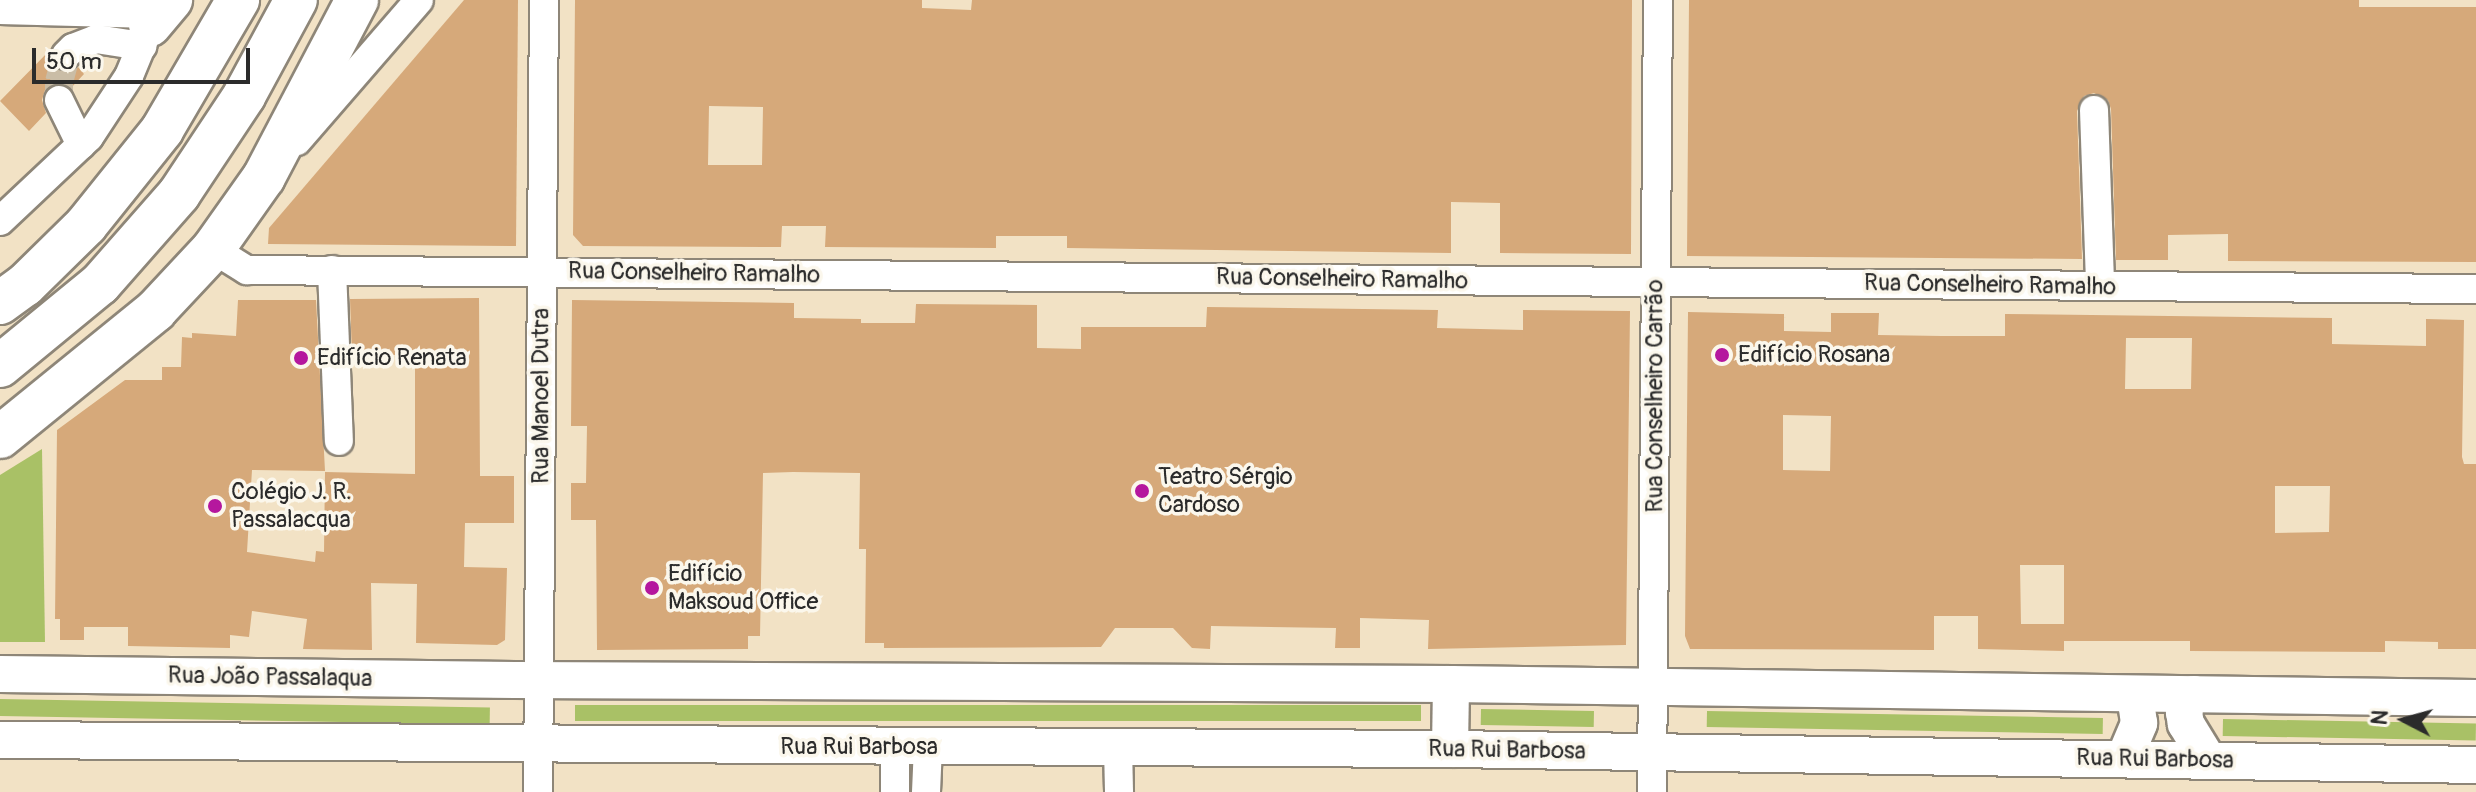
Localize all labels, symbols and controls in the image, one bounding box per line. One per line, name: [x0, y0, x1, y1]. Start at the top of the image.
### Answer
scale bar: [36, 32, 254, 82]
text: 50 m: [46, 47, 102, 76]
street label: Rua Conselheiro Ramalho: [568, 256, 820, 290]
street label: Rua Conselheiro Ramalho: [1216, 262, 1468, 296]
street label: Rua Conselheiro Ramalho: [1864, 268, 2116, 302]
street label: Rua Conselheiro Carrão: [1641, 279, 1669, 513]
street label: Rua Manoel Dutra: [527, 308, 555, 484]
place label: Edifício Rosana: [1738, 341, 1890, 369]
place label: Edifício Renata: [317, 344, 467, 372]
marker: Edifício Rosana: [1713, 346, 1731, 364]
marker: Edifício Renata: [292, 349, 310, 367]
place label: Teatro Sérgio Cardoso: [1158, 463, 1293, 519]
place label: Colégio J. R. Passalacqua: [231, 478, 352, 534]
marker: Teatro Sérgio Cardoso: [1133, 482, 1151, 500]
marker: Colégio J. R. Passalacqua: [206, 497, 224, 515]
place label: Edifício Maksoud Office: [668, 560, 818, 616]
marker: Edifício Maksoud Office: [643, 579, 661, 597]
street label: Rua João Passalaqua: [167, 661, 373, 693]
north arrow: [2364, 680, 2444, 760]
text: N: [2365, 709, 2395, 726]
street label: Rua Rui Barbosa: [780, 733, 938, 761]
street label: Rua Rui Barbosa: [1428, 734, 1586, 766]
street label: Rua Rui Barbosa: [2076, 743, 2234, 775]

